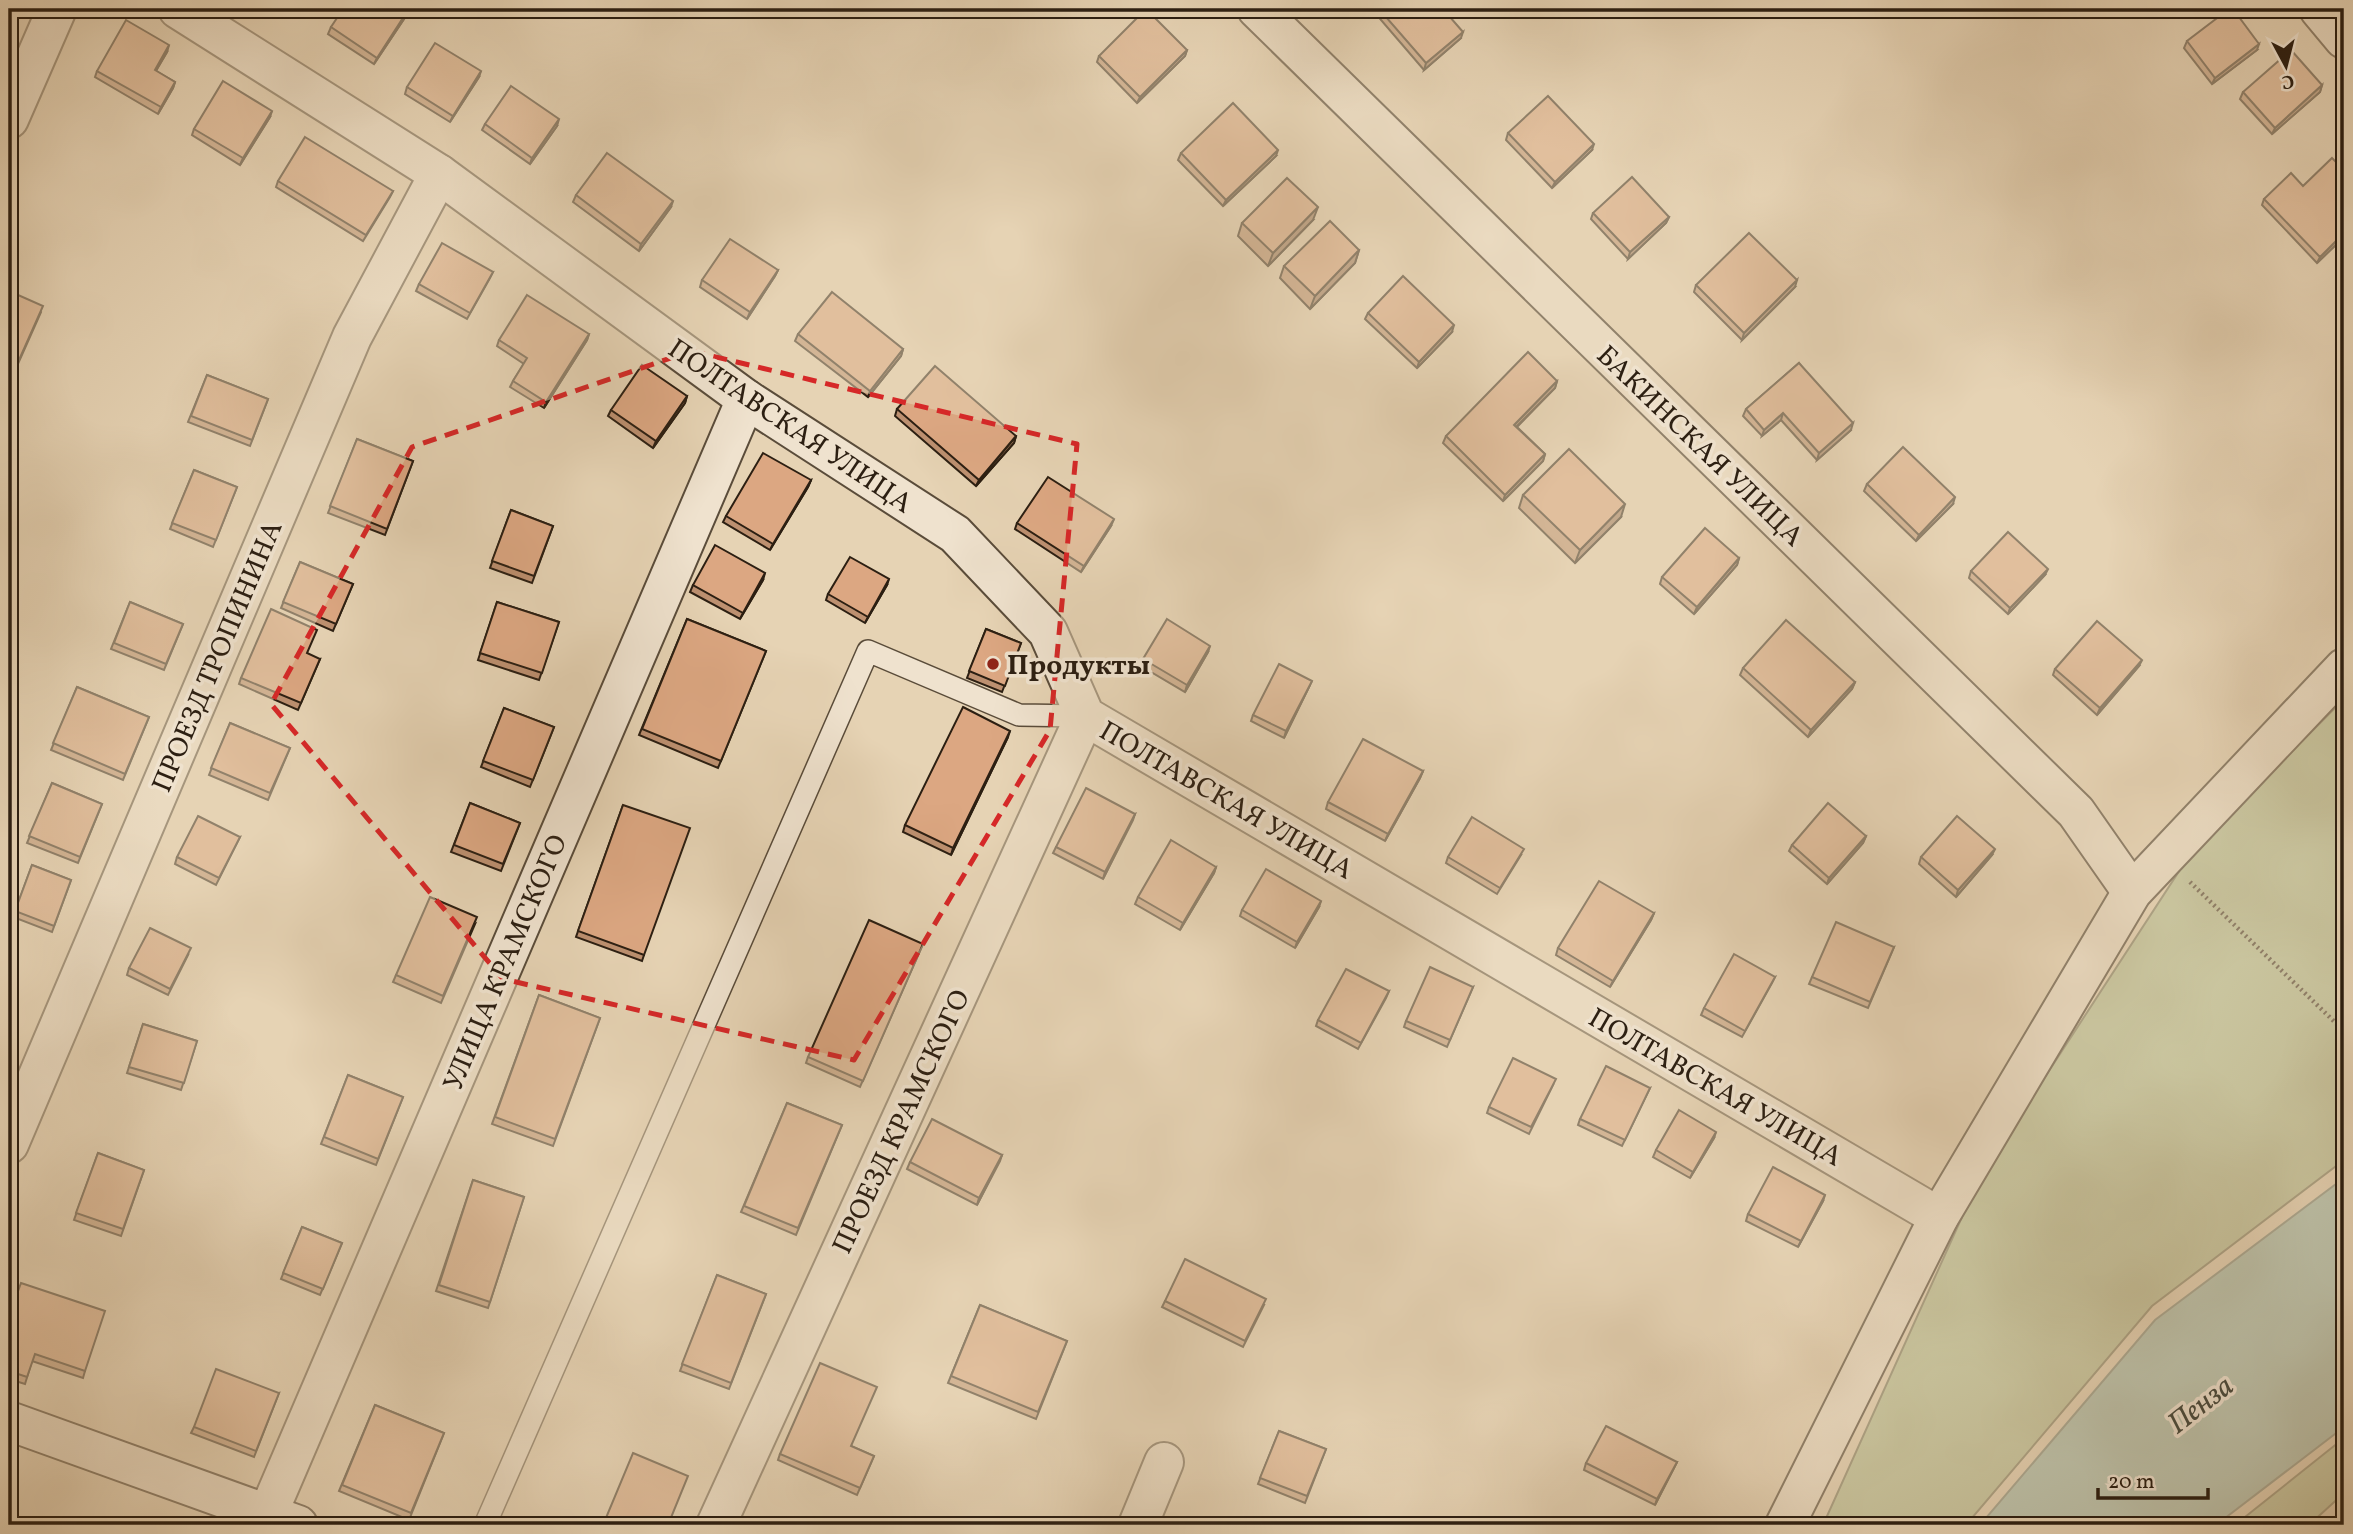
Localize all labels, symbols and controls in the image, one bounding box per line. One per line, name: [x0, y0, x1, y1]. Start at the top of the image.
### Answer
north arrow: [2252, 32, 2322, 102]
text: С: [2280, 67, 2295, 95]
street label: ПОЛТАВСКАЯ УЛИЦА: [659, 330, 920, 524]
street label: БАКИНСКАЯ УЛИЦА: [1587, 337, 1812, 556]
street label: ПРОЕЗД ТРОПИНИНА: [143, 515, 293, 799]
place label: Продукты: [1007, 647, 1150, 686]
marker: Продукты: [985, 656, 1001, 672]
street label: ПОЛТАВСКАЯ УЛИЦА: [1091, 712, 1360, 890]
street label: УЛИЦА КРАМСКОГО: [435, 829, 578, 1097]
street label: ПРОЕЗД КРАМСКОГО: [824, 983, 981, 1261]
street label: ПОЛТАВСКАЯ УЛИЦА: [1580, 999, 1849, 1177]
water label: Пенза: [2159, 1366, 2243, 1445]
scale bar: [2098, 1457, 2208, 1501]
text: 20 m: [2108, 1468, 2154, 1497]

